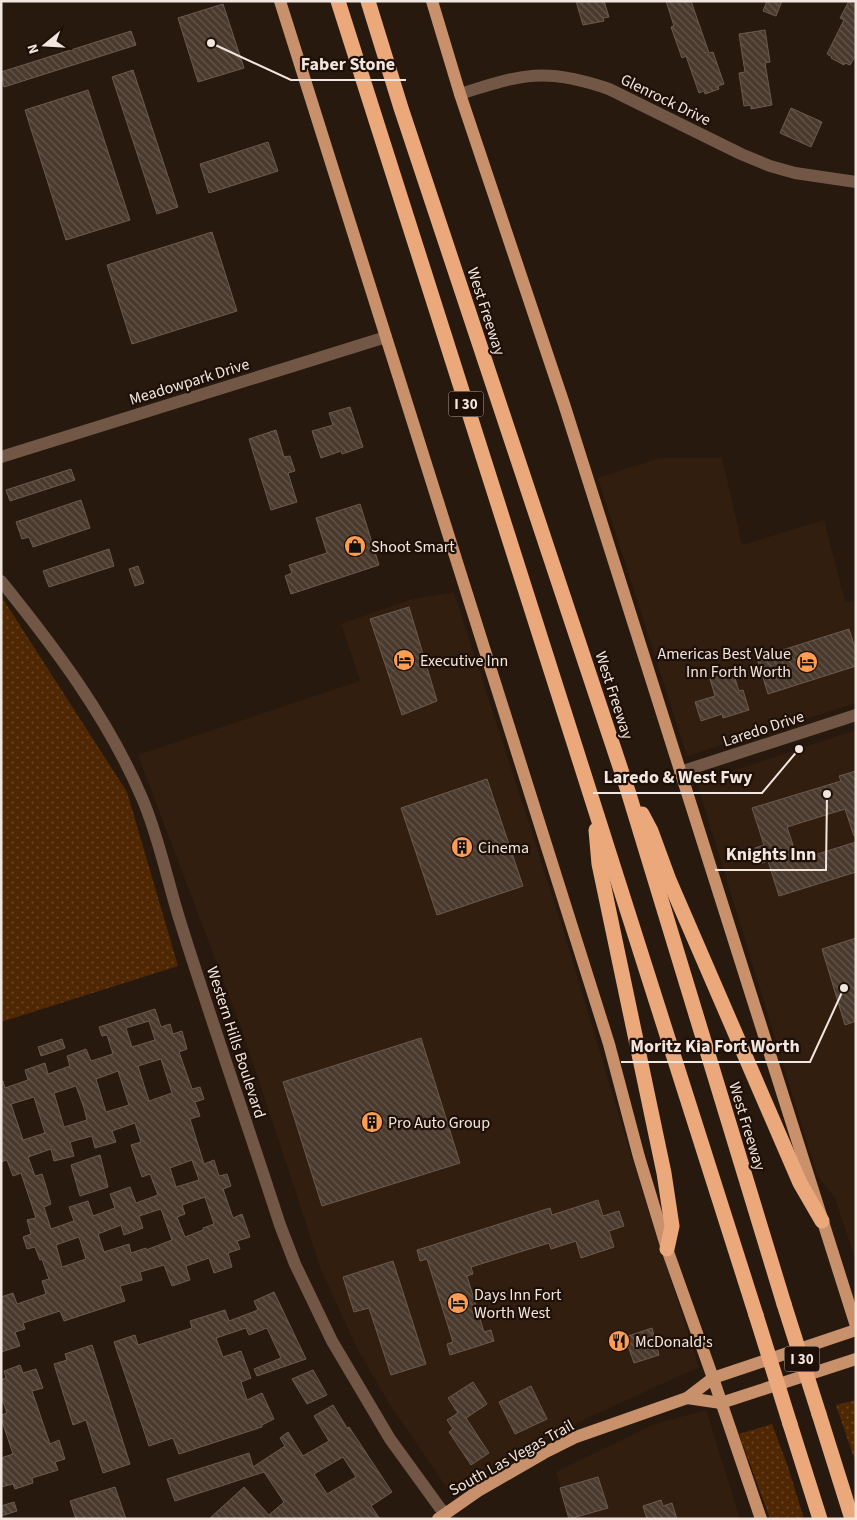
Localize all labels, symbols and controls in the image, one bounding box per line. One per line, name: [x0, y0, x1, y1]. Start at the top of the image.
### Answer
north arrow: [20, 20, 70, 70]
text: N: [23, 41, 45, 56]
callout: Faber Stone: [291, 47, 406, 80]
text: Faber Stone: [301, 52, 395, 77]
street label: Glenrock Drive: [617, 69, 714, 131]
street label: West Freeway: [461, 264, 511, 359]
street label: Meadowpark Drive: [127, 353, 252, 411]
road number: I 30: [448, 392, 484, 416]
shop icon: Shoot Smart: [343, 534, 367, 558]
place label: Shoot Smart: [371, 536, 455, 558]
place label: Americas Best Value Inn Forth Worth: [658, 643, 791, 683]
hotel icon: Executive Inn: [392, 648, 416, 672]
street label: West Freeway: [589, 648, 639, 743]
place label: Executive Inn: [420, 650, 508, 672]
hotel icon: Americas Best Value Inn Forth Worth: [795, 650, 819, 674]
street label: Laredo Drive: [720, 705, 807, 752]
callout: Laredo & West Fwy: [593, 760, 762, 793]
text: Laredo & West Fwy: [603, 765, 753, 790]
building icon: Cinema: [450, 835, 474, 859]
place label: Cinema: [478, 837, 529, 859]
callout: Knights Inn: [715, 837, 826, 870]
text: Knights Inn: [726, 842, 816, 867]
street label: Western Hills Boulevard: [201, 964, 271, 1121]
callout: Moritz Kia Fort Worth: [621, 1029, 810, 1062]
text: Moritz Kia Fort Worth: [630, 1034, 800, 1059]
street label: West Freeway: [723, 1079, 771, 1174]
building icon: Pro Auto Group: [360, 1110, 384, 1134]
place label: Pro Auto Group: [388, 1112, 490, 1134]
place label: Days Inn Fort Worth West: [474, 1284, 562, 1324]
hotel icon: Days Inn Fort Worth West: [446, 1291, 470, 1315]
restaurant icon: McDonald's: [607, 1329, 631, 1353]
place label: McDonald's: [635, 1331, 713, 1353]
road number: I 30: [784, 1346, 820, 1372]
street label: South Las Vegas Trail: [445, 1414, 578, 1501]

